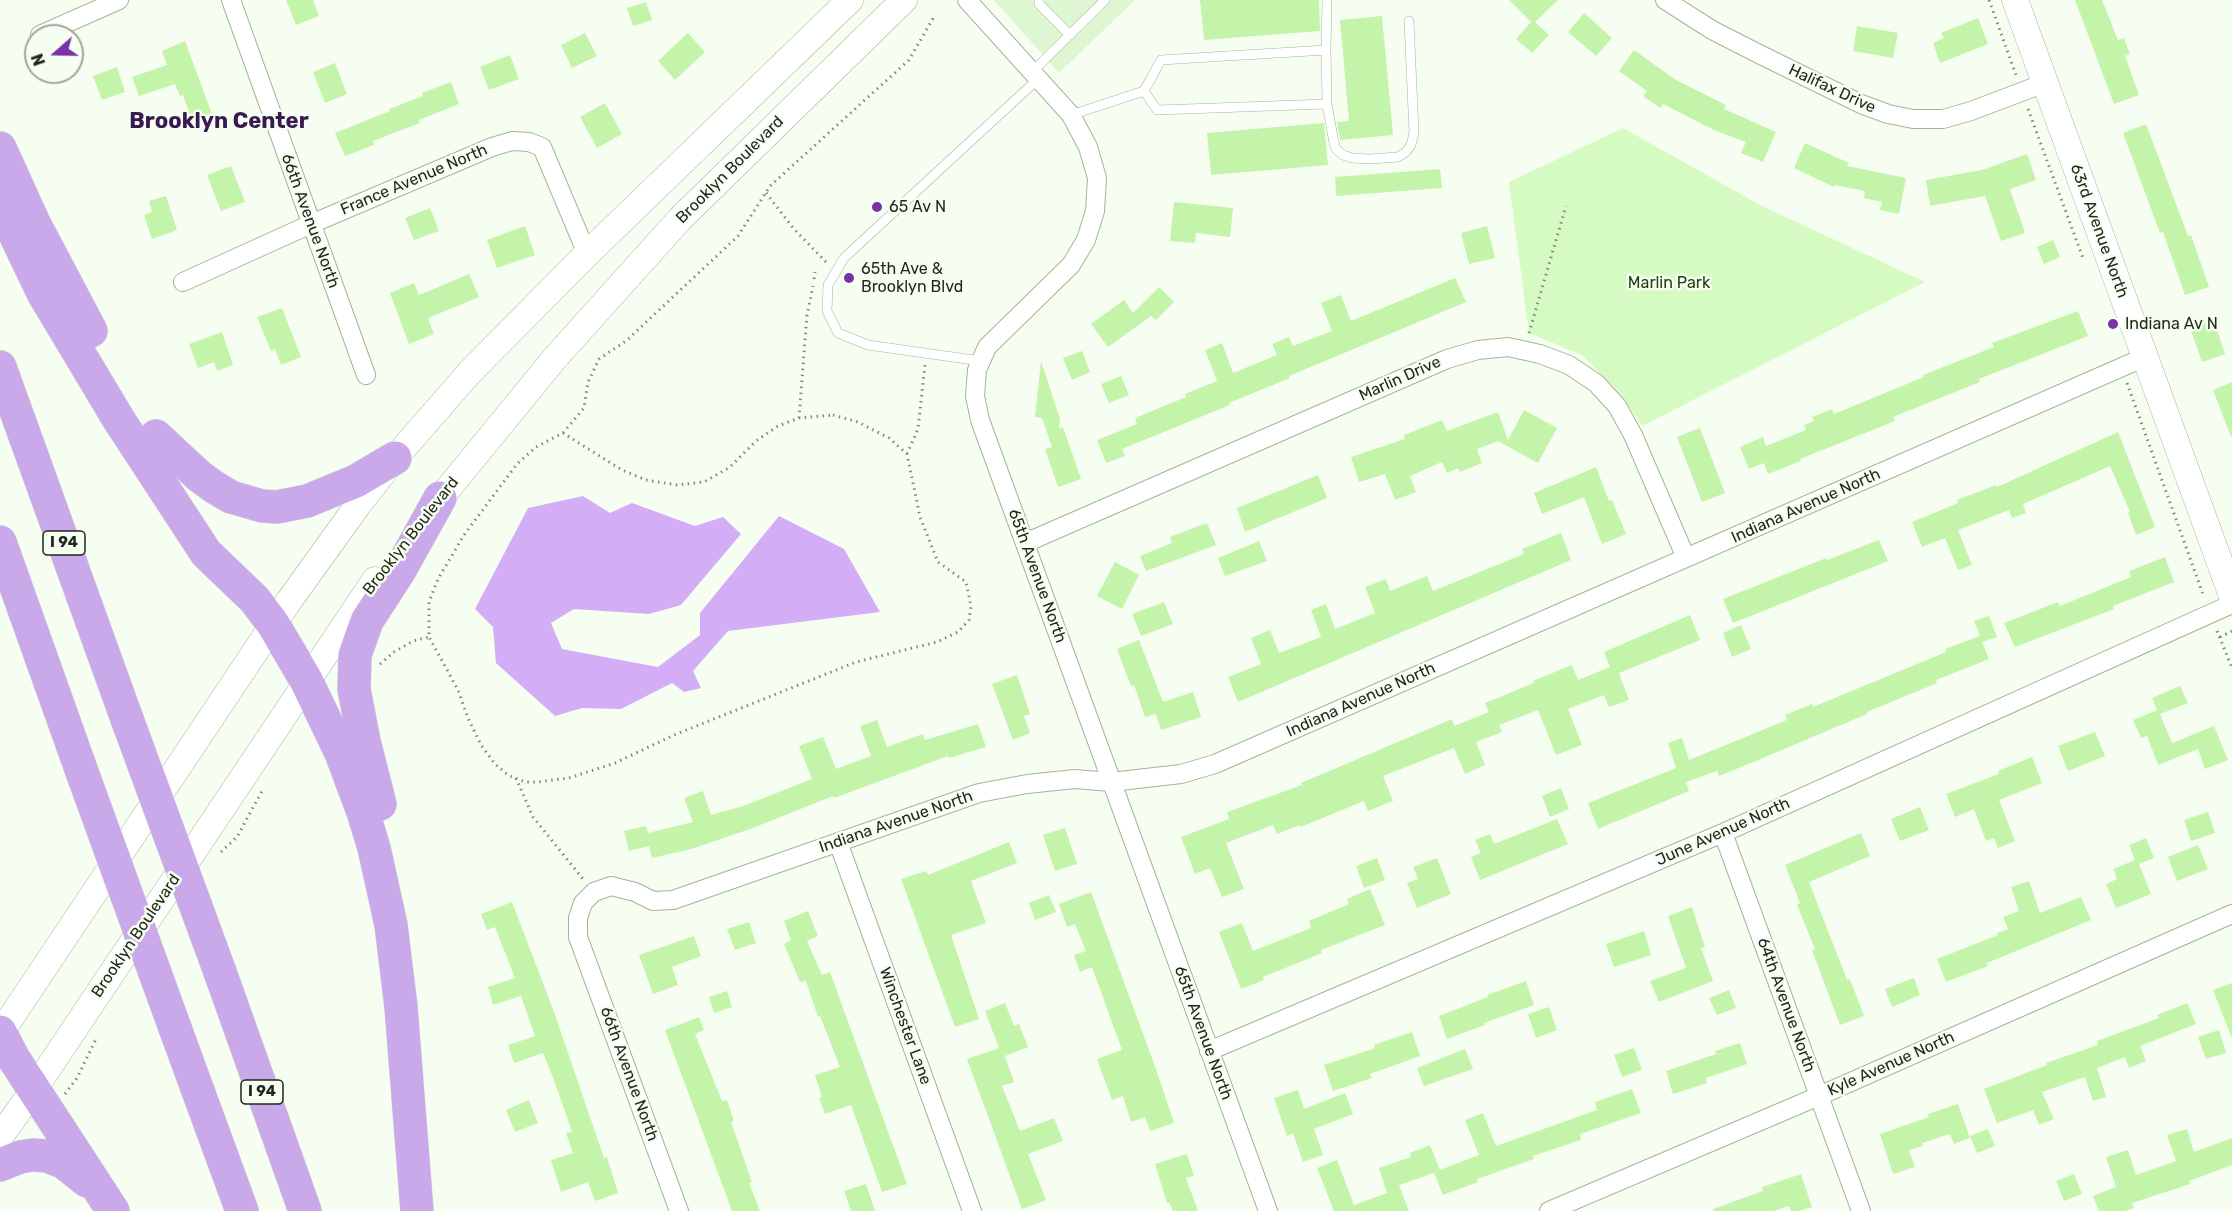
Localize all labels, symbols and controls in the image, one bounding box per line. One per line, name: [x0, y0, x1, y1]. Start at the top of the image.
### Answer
north arrow: [24, 24, 84, 84]
text: N: [28, 51, 49, 68]
street label: Halifax Drive: [1785, 60, 1879, 118]
district label: Brooklyn Center: [129, 109, 309, 135]
street label: Brooklyn Boulevard: [672, 112, 788, 228]
street label: France Avenue North: [338, 140, 490, 220]
street label: 66th Avenue North: [277, 151, 343, 291]
street label: 63rd Avenue North: [2066, 161, 2132, 301]
place label: 65 Av N: [889, 197, 946, 217]
marker: 65 Av N: [870, 200, 884, 214]
place label: 65th Ave & Brooklyn Blvd: [861, 259, 963, 297]
marker: 65th Ave & Brooklyn Blvd: [842, 271, 856, 285]
park label: Marlin Park: [1628, 273, 1710, 293]
place label: Indiana Av N: [2125, 314, 2218, 334]
marker: Indiana Av N: [2106, 317, 2120, 331]
street label: Marlin Drive: [1356, 352, 1444, 406]
street label: Indiana Avenue North: [1729, 464, 1883, 548]
street label: Brooklyn Boulevard: [359, 473, 463, 599]
street label: 65th Avenue North: [1004, 506, 1070, 646]
road number: I 94: [43, 531, 85, 555]
street label: Indiana Avenue North: [1284, 658, 1438, 742]
street label: Indiana Avenue North: [817, 787, 975, 857]
street label: June Avenue North: [1653, 794, 1793, 870]
street label: Brooklyn Boulevard: [88, 871, 184, 1001]
street label: 64th Avenue North: [1753, 935, 1819, 1075]
street label: 65th Avenue North: [1170, 963, 1236, 1103]
street label: Winchester Lane: [875, 965, 935, 1087]
street label: 66th Avenue North: [596, 1004, 662, 1144]
street label: Kyle Avenue North: [1825, 1027, 1957, 1101]
road number: I 94: [241, 1080, 283, 1104]

